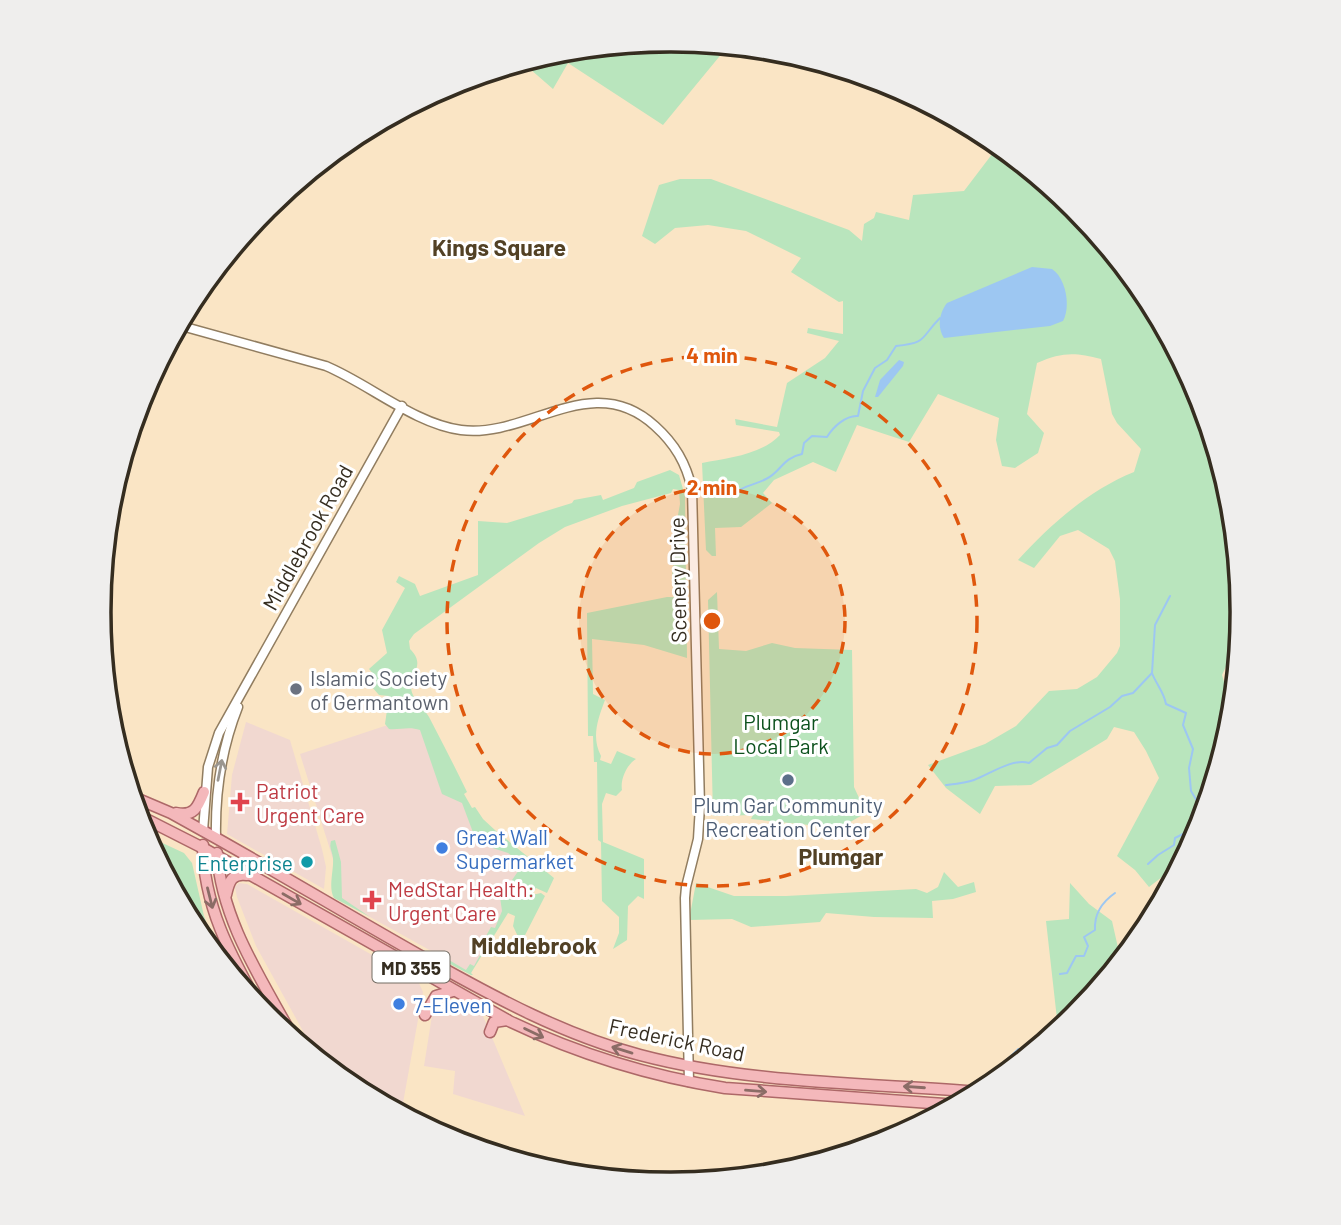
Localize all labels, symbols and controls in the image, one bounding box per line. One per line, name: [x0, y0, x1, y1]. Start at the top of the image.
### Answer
district label: Kings Square: [432, 233, 566, 261]
text: 4 min: [686, 342, 738, 367]
street label: Middlebrook Road: [257, 460, 357, 614]
text: 2 min: [687, 474, 737, 499]
street label: Scenery Drive: [663, 517, 691, 643]
centre of rings: [700, 609, 724, 633]
place label: Islamic Society of Germantown: [310, 665, 449, 714]
marker: Islamic Society of Germantown: [288, 681, 304, 697]
park label: Plumgar Local Park: [733, 709, 829, 758]
one-way arrow: [214, 759, 228, 782]
marker: Plum Gar Community Recreation Center: [780, 772, 796, 788]
place label: Patriot Urgent Care: [256, 778, 365, 827]
marker: Patriot Urgent Care: [230, 792, 250, 812]
place label: Plum Gar Community Recreation Center: [693, 792, 883, 841]
place label: Great Wall Supermarket: [456, 824, 574, 873]
marker: Great Wall Supermarket: [434, 840, 450, 856]
district label: Plumgar: [799, 842, 884, 870]
place label: Enterprise: [197, 850, 293, 875]
marker: Enterprise: [299, 854, 315, 870]
place label: MedStar Health: Urgent Care: [388, 876, 535, 925]
one-way arrow: [204, 887, 217, 909]
marker: MedStar Health: Urgent Care: [362, 890, 382, 910]
one-way arrow: [281, 893, 302, 906]
district label: Middlebrook: [471, 931, 597, 959]
road number: MD 355: [372, 951, 450, 982]
place label: 7-Eleven: [413, 992, 492, 1017]
marker: 7-Eleven: [391, 996, 407, 1012]
street label: Frederick Road: [607, 1012, 747, 1066]
one-way arrow: [523, 1026, 544, 1040]
one-way arrow: [611, 1043, 633, 1056]
one-way arrow: [903, 1080, 926, 1093]
one-way arrow: [745, 1085, 767, 1098]

